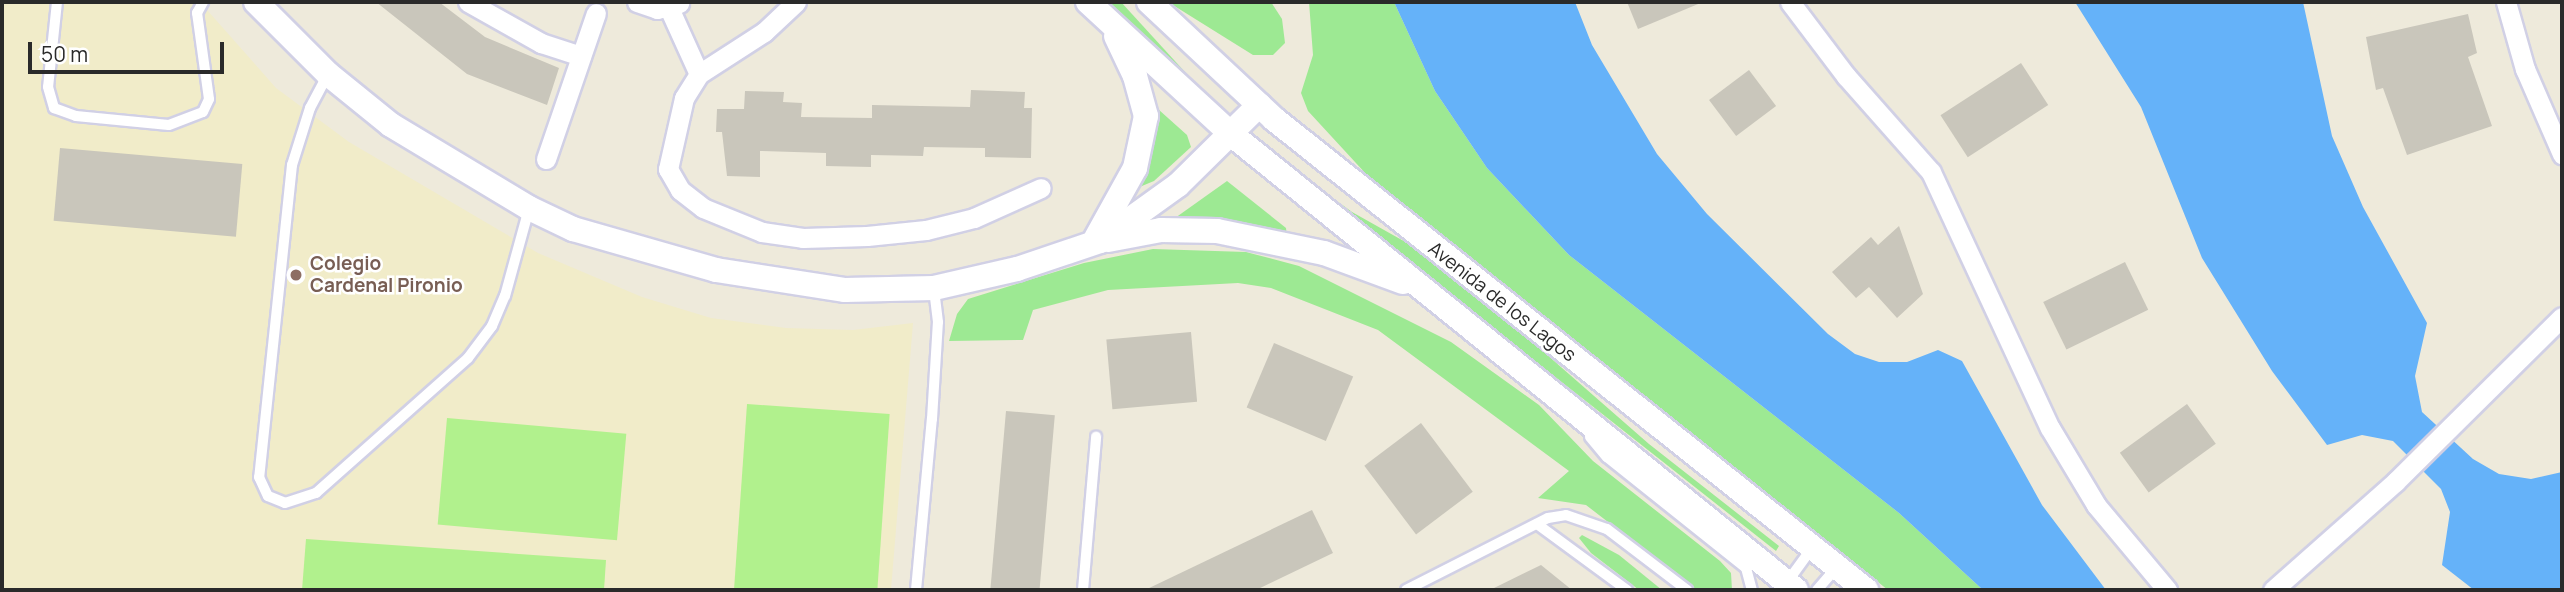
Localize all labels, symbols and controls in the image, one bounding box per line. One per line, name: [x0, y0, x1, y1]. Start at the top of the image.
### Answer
scale bar: [32, 28, 228, 72]
text: 50 m: [41, 40, 88, 68]
street label: Avenida de los Lagos: [1424, 237, 1580, 367]
place label: Colegio Cardenal Pironio: [310, 253, 463, 297]
marker: Colegio Cardenal Pironio: [288, 267, 304, 283]

